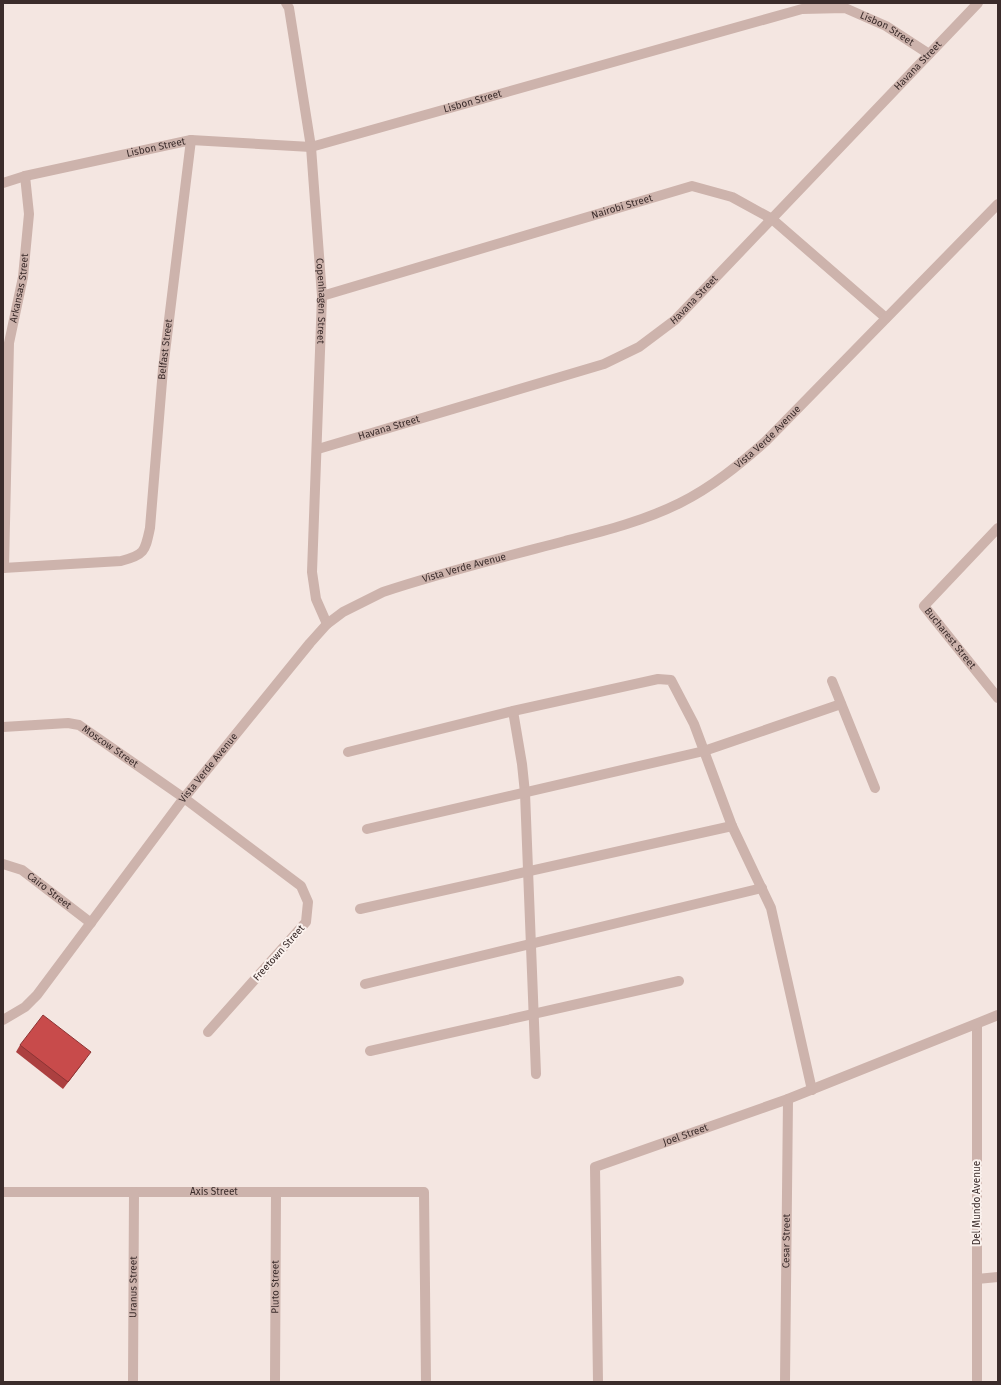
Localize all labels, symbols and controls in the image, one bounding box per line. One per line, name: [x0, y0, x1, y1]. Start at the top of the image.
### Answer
street label: Lisbon Street: [858, 9, 916, 49]
street label: Havana Street: [892, 38, 945, 93]
street label: Lisbon Street: [442, 88, 503, 115]
street label: Lisbon Street: [125, 135, 187, 160]
street label: Nairobi Street: [590, 192, 654, 222]
street label: Arkansas Street: [7, 253, 31, 324]
street label: Copenhagen Street: [313, 258, 328, 345]
street label: Havana Street: [668, 273, 721, 327]
street label: Belfast Street: [156, 318, 175, 380]
street label: Vista Verde Avenue: [732, 403, 803, 471]
street label: Havana Street: [357, 413, 421, 443]
street label: Vista Verde Avenue: [421, 551, 507, 585]
street label: Bucharest Street: [922, 605, 978, 672]
street label: Moscow Street: [80, 723, 141, 770]
street label: Vista Verde Avenue: [176, 731, 240, 805]
street label: Cairo Street: [24, 870, 74, 912]
street label: Freetown Street: [251, 922, 308, 983]
street label: Joel Street: [661, 1121, 710, 1149]
street label: Del Mundo Avenue: [971, 1161, 983, 1245]
street label: Axis Street: [190, 1186, 238, 1198]
street label: Cesar Street: [780, 1213, 793, 1268]
street label: Uranus Street: [127, 1256, 140, 1318]
street label: Pluto Street: [269, 1260, 282, 1314]

